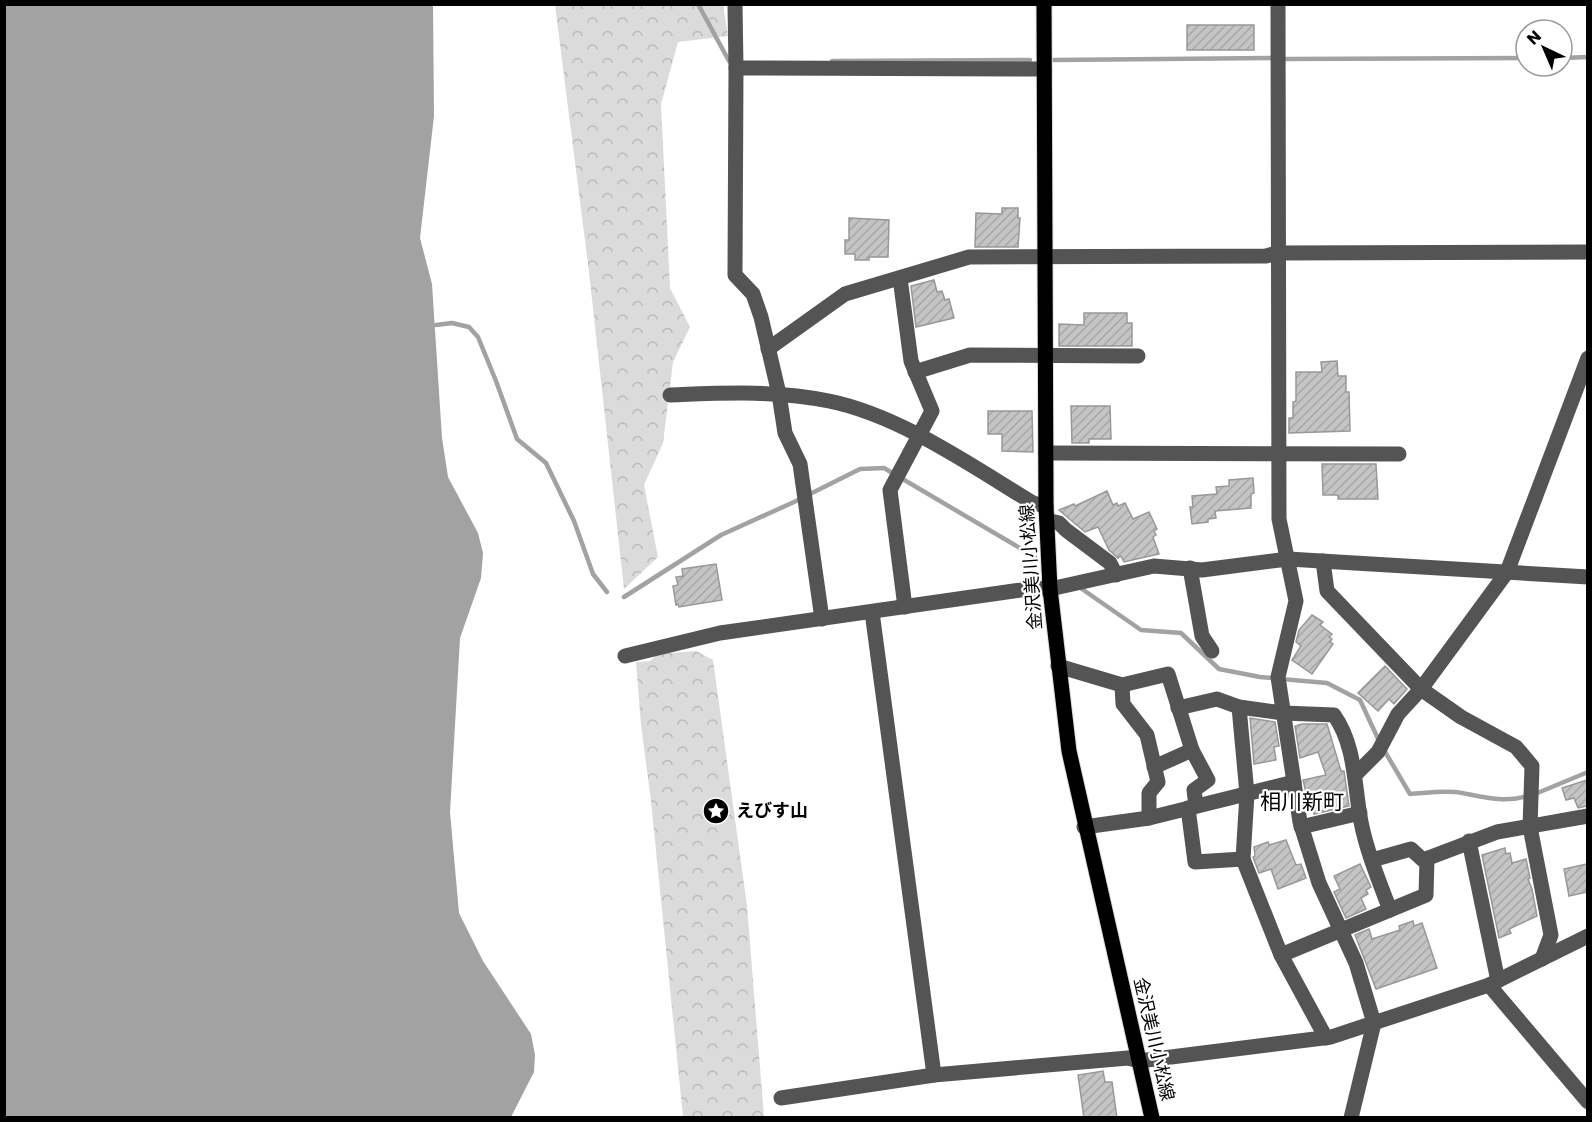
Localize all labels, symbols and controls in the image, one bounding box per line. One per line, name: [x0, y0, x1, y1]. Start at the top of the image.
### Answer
north arrow: [1514, 18, 1574, 78]
text: N: [1522, 25, 1546, 50]
street label: 金沢美川小松線: [1014, 503, 1047, 631]
district label: 相川新町: [1260, 787, 1344, 816]
place icon: えびす山: [701, 796, 731, 826]
place label: えびす山: [736, 798, 808, 823]
street label: 金沢美川小松線: [1128, 975, 1181, 1103]

